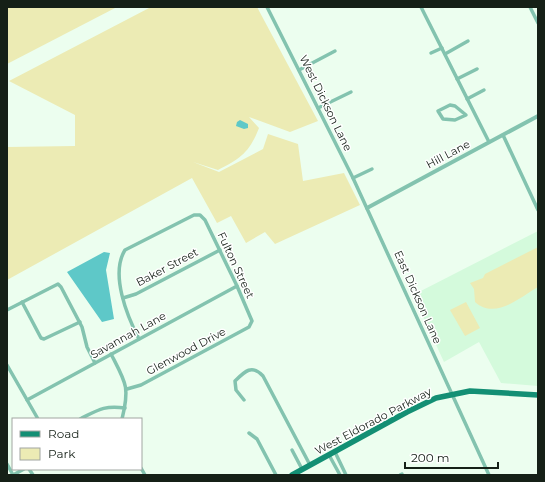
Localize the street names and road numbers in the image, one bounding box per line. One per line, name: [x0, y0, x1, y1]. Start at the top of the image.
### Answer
street label: West Dickson Lane: [297, 53, 355, 154]
street label: Hill Lane: [424, 136, 473, 171]
street label: Fulton Street: [214, 230, 258, 301]
street label: Baker Street: [134, 245, 201, 289]
street label: East Dickson Lane: [391, 248, 445, 346]
street label: Savannah Lane: [88, 308, 168, 362]
street label: Glenwood Drive: [144, 324, 228, 378]
street label: West Eldorado Parkway: [312, 384, 434, 458]

